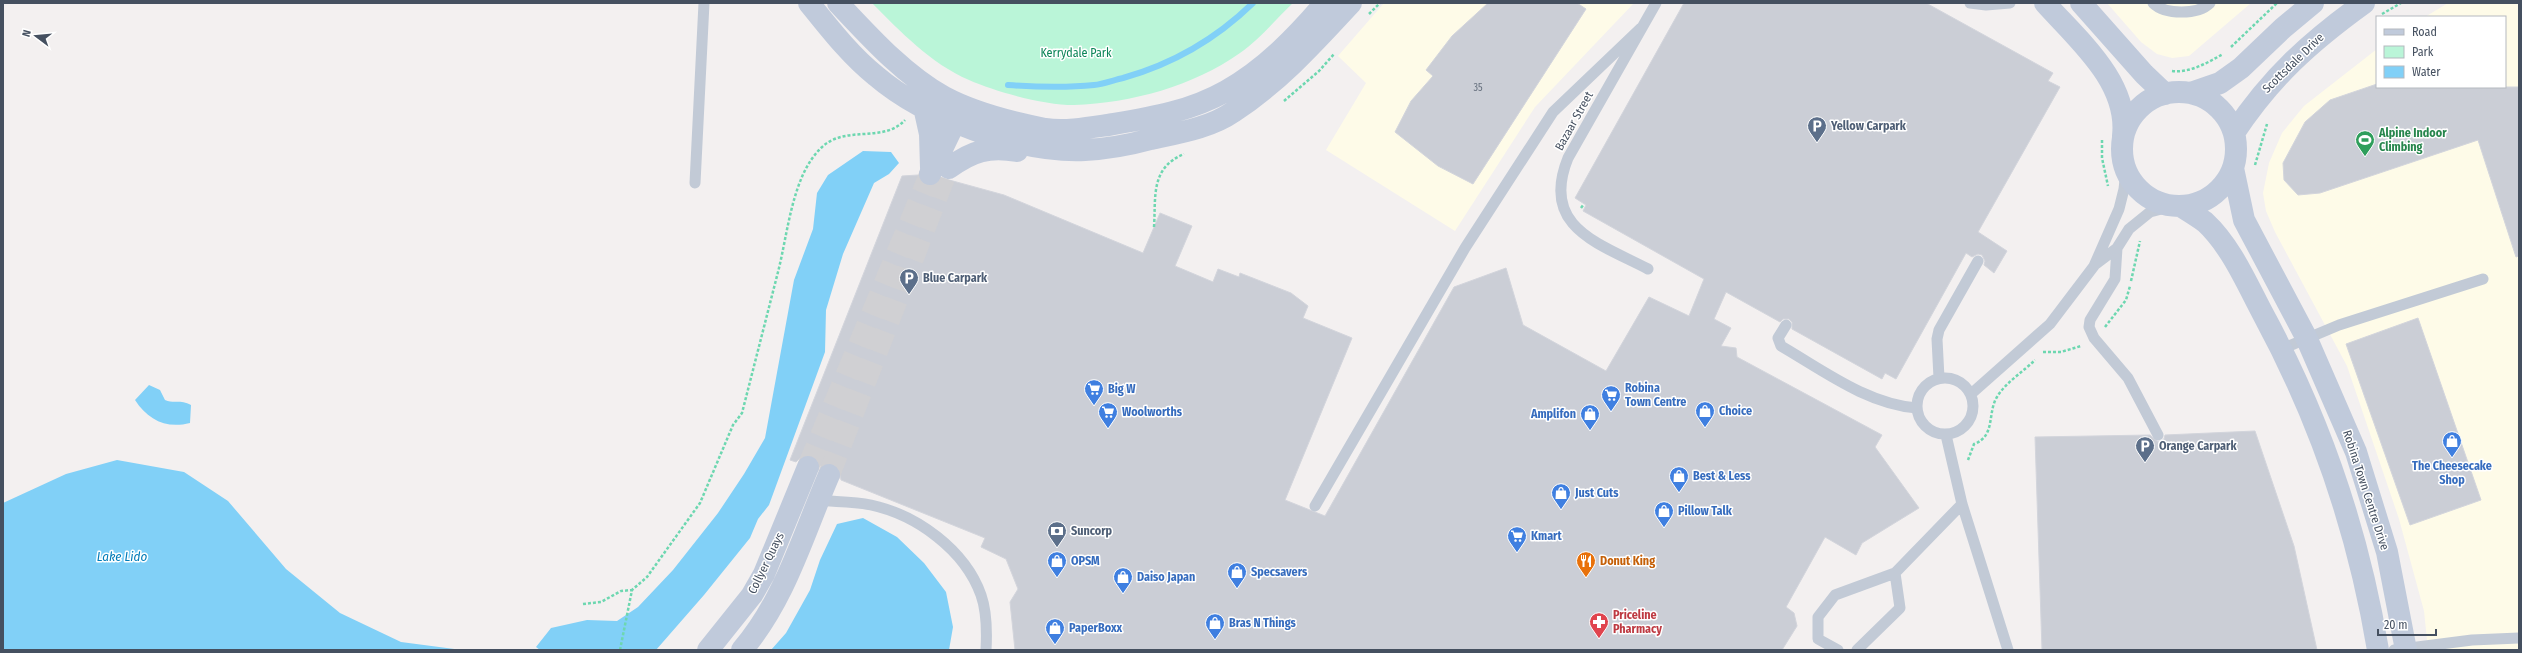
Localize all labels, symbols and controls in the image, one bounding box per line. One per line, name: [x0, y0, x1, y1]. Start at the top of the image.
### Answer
north arrow: [16, 16, 56, 56]
legend: [2376, 16, 2506, 88]
text: Road: [2412, 25, 2437, 39]
text: N: [20, 28, 34, 38]
street label: Scottsdale Drive: [2260, 30, 2327, 96]
text: Park: [2412, 45, 2434, 59]
park label: Kerrydale Park: [1040, 46, 1112, 60]
text: Water: [2412, 65, 2441, 79]
house number: 35: [1473, 82, 1483, 94]
street label: Bazaar Street: [1552, 89, 1596, 153]
parking icon: Yellow Carpark: [1806, 115, 1828, 143]
place label: Yellow Carpark: [1830, 119, 1907, 133]
place label: Alpine Indoor Climbing: [2378, 126, 2447, 154]
sports icon: Alpine Indoor Climbing: [2354, 129, 2376, 157]
parking icon: Blue Carpark: [898, 267, 920, 295]
place label: Blue Carpark: [923, 271, 988, 285]
supermarket icon: Big W: [1083, 378, 1105, 406]
place label: Robina Town Centre: [1625, 381, 1686, 409]
place label: Big W: [1108, 382, 1136, 396]
supermarket icon: Robina Town Centre: [1600, 384, 1622, 412]
shop icon: Choice: [1694, 400, 1716, 428]
supermarket icon: Woolworths: [1097, 401, 1119, 429]
shop icon: Amplifon: [1579, 403, 1601, 431]
place label: Choice: [1719, 404, 1752, 418]
place label: Woolworths: [1122, 405, 1183, 419]
place label: Amplifon: [1530, 407, 1576, 421]
street label: Robina Town Centre Drive: [2340, 428, 2392, 552]
shop icon: The Cheesecake Shop: [2441, 430, 2463, 458]
parking icon: Orange Carpark: [2134, 435, 2156, 463]
place label: Orange Carpark: [2159, 439, 2237, 453]
place label: The Cheesecake Shop: [2412, 459, 2492, 487]
shop icon: Best & Less: [1668, 465, 1690, 493]
place label: Best & Less: [1693, 469, 1751, 483]
shop icon: Just Cuts: [1550, 482, 1572, 510]
place label: Just Cuts: [1574, 486, 1619, 500]
shop icon: Pillow Talk: [1653, 500, 1675, 528]
place label: Pillow Talk: [1678, 504, 1733, 518]
bank icon: Suncorp: [1046, 520, 1068, 548]
place label: Suncorp: [1071, 524, 1113, 538]
supermarket icon: Kmart: [1506, 525, 1528, 553]
place label: Kmart: [1531, 529, 1562, 543]
street label: Collyer Quays: [745, 530, 787, 596]
water label: Lake Lido: [97, 549, 147, 564]
shop icon: OPSM: [1046, 550, 1068, 578]
restaurant icon: Donut King: [1575, 550, 1597, 578]
place label: OPSM: [1071, 554, 1100, 568]
place label: Donut King: [1600, 554, 1655, 568]
shop icon: Specsavers: [1226, 561, 1248, 589]
place label: Specsavers: [1251, 565, 1308, 579]
shop icon: Daiso Japan: [1112, 566, 1134, 594]
place label: Daiso Japan: [1137, 570, 1195, 584]
place label: Priceline Pharmacy: [1613, 608, 1662, 636]
pharmacy icon: Priceline Pharmacy: [1588, 611, 1610, 639]
scale bar: [2378, 611, 2436, 637]
shop icon: Bras N Things: [1204, 612, 1226, 640]
place label: Bras N Things: [1229, 616, 1297, 630]
shop icon: PaperBoxx: [1044, 617, 1066, 645]
text: 20 m: [2384, 618, 2408, 632]
place label: PaperBoxx: [1069, 621, 1123, 635]

